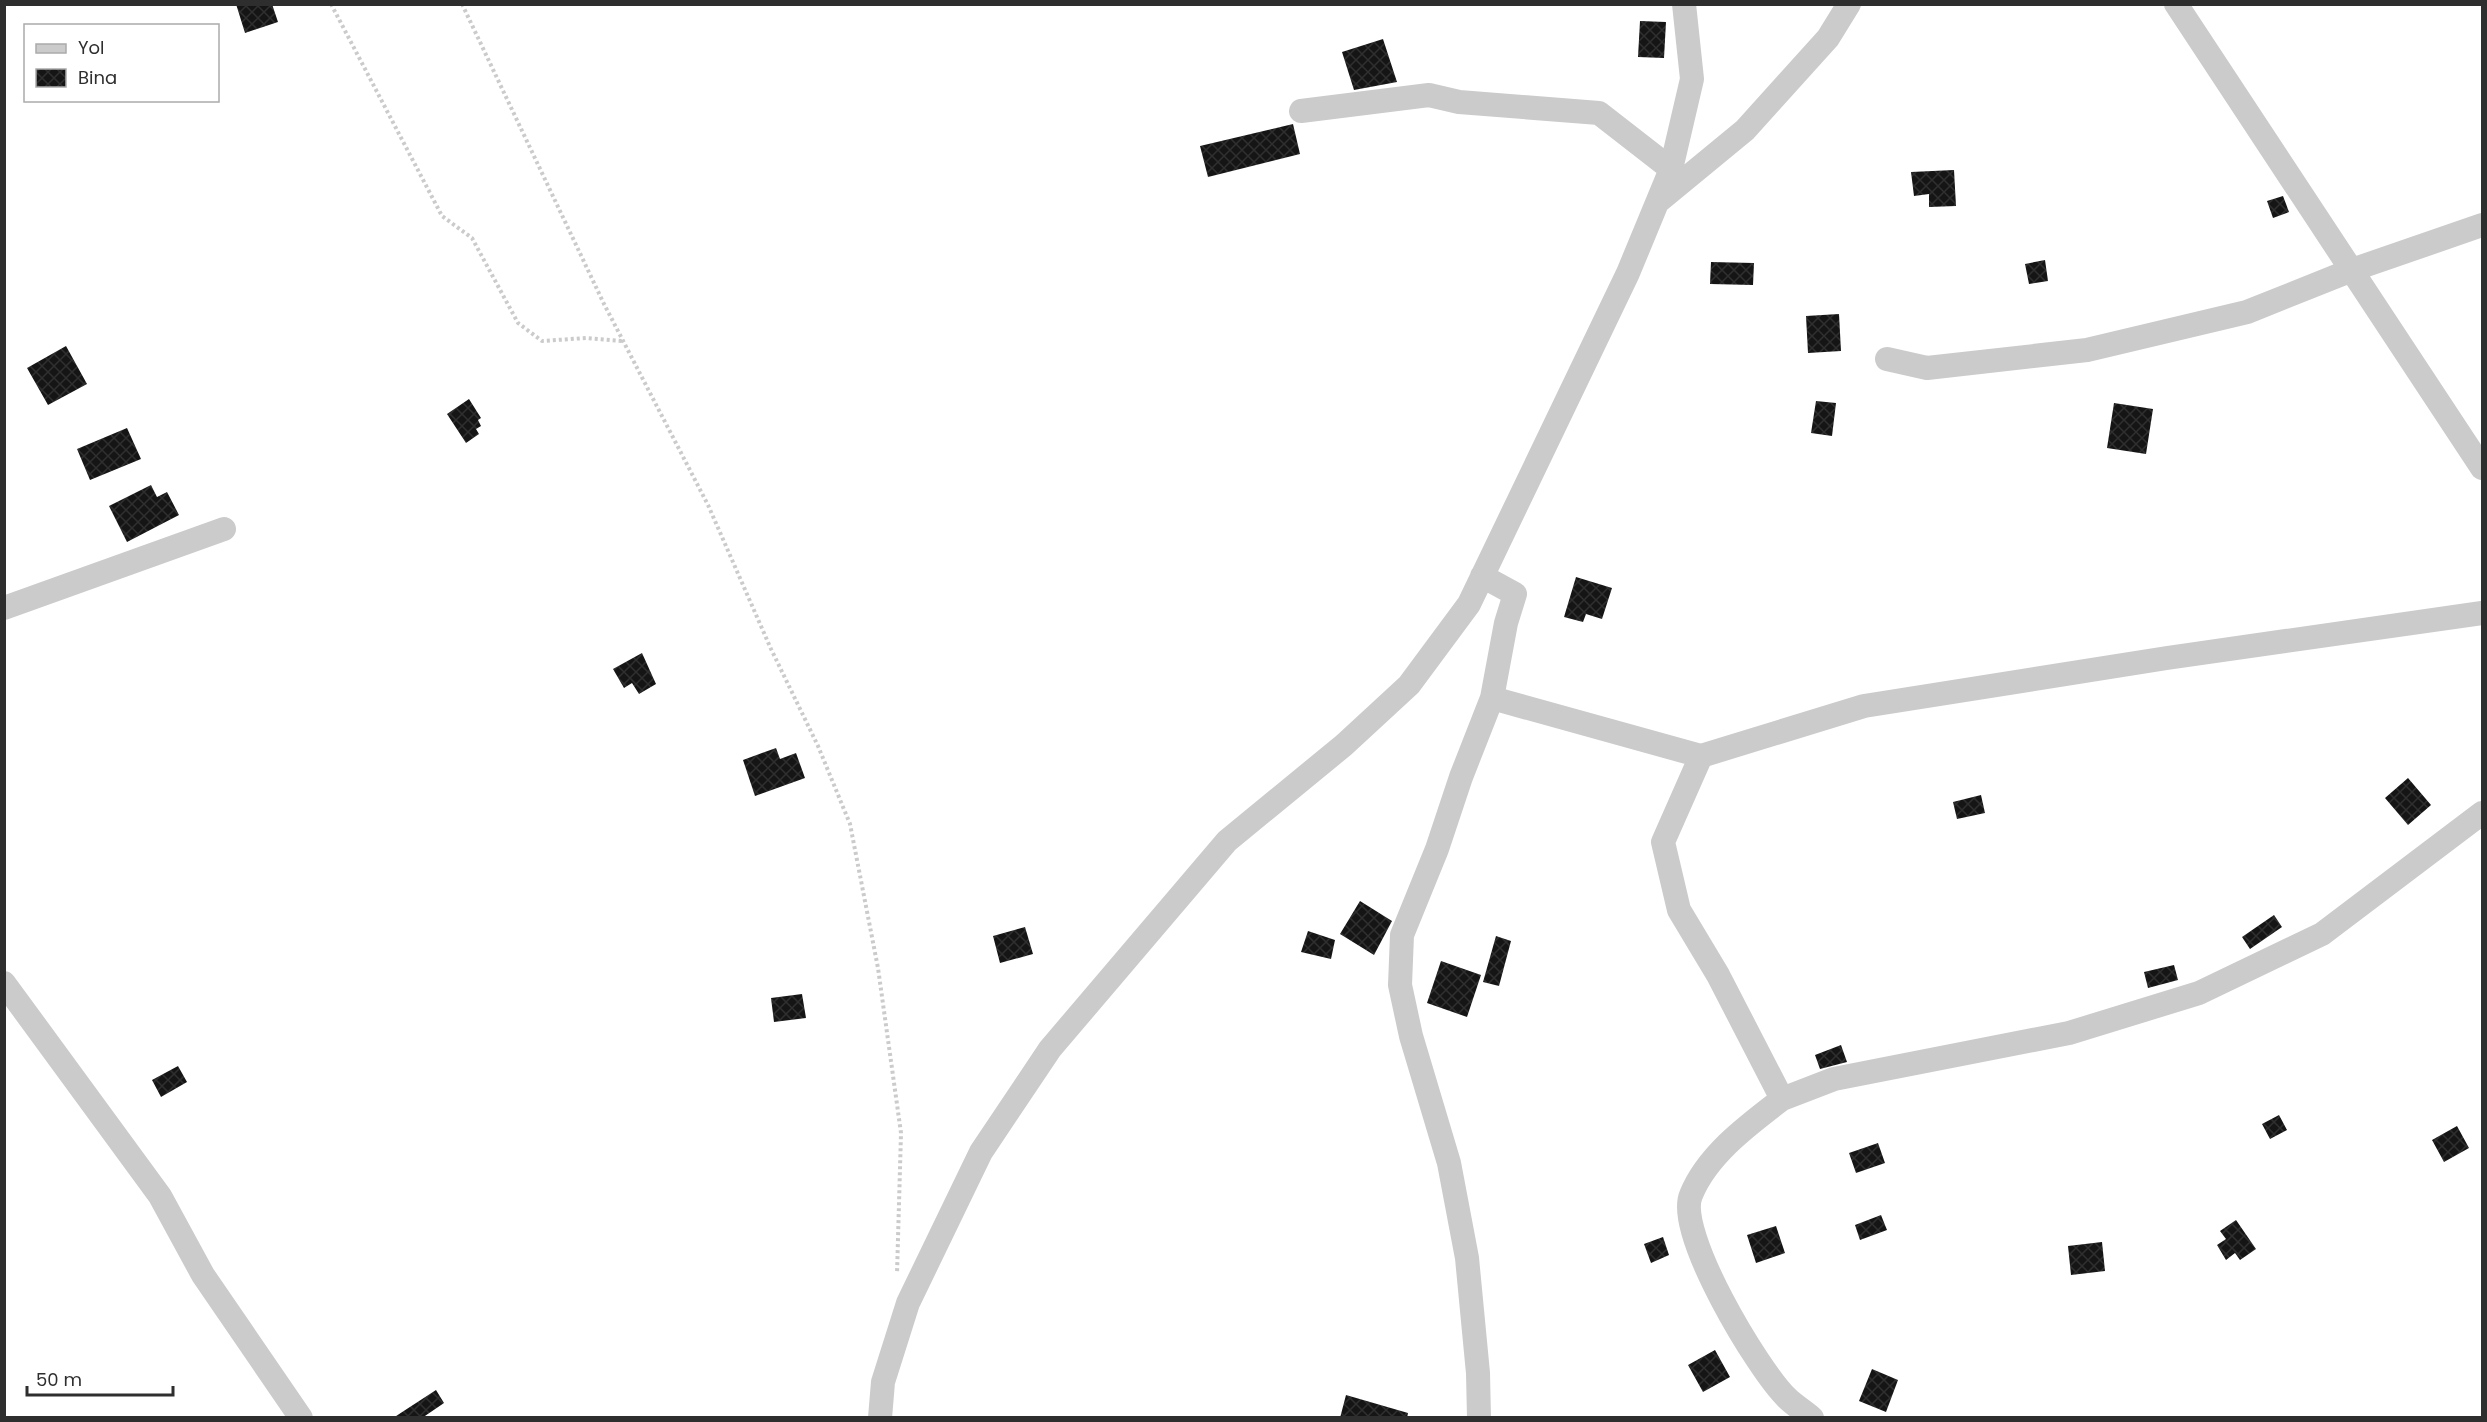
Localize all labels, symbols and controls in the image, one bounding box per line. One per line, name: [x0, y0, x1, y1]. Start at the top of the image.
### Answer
legend: [24, 24, 219, 102]
text: Yol: [78, 35, 104, 60]
text: Bina: [78, 65, 117, 90]
scale bar: [27, 1359, 172, 1397]
text: 50 m: [36, 1367, 82, 1392]

